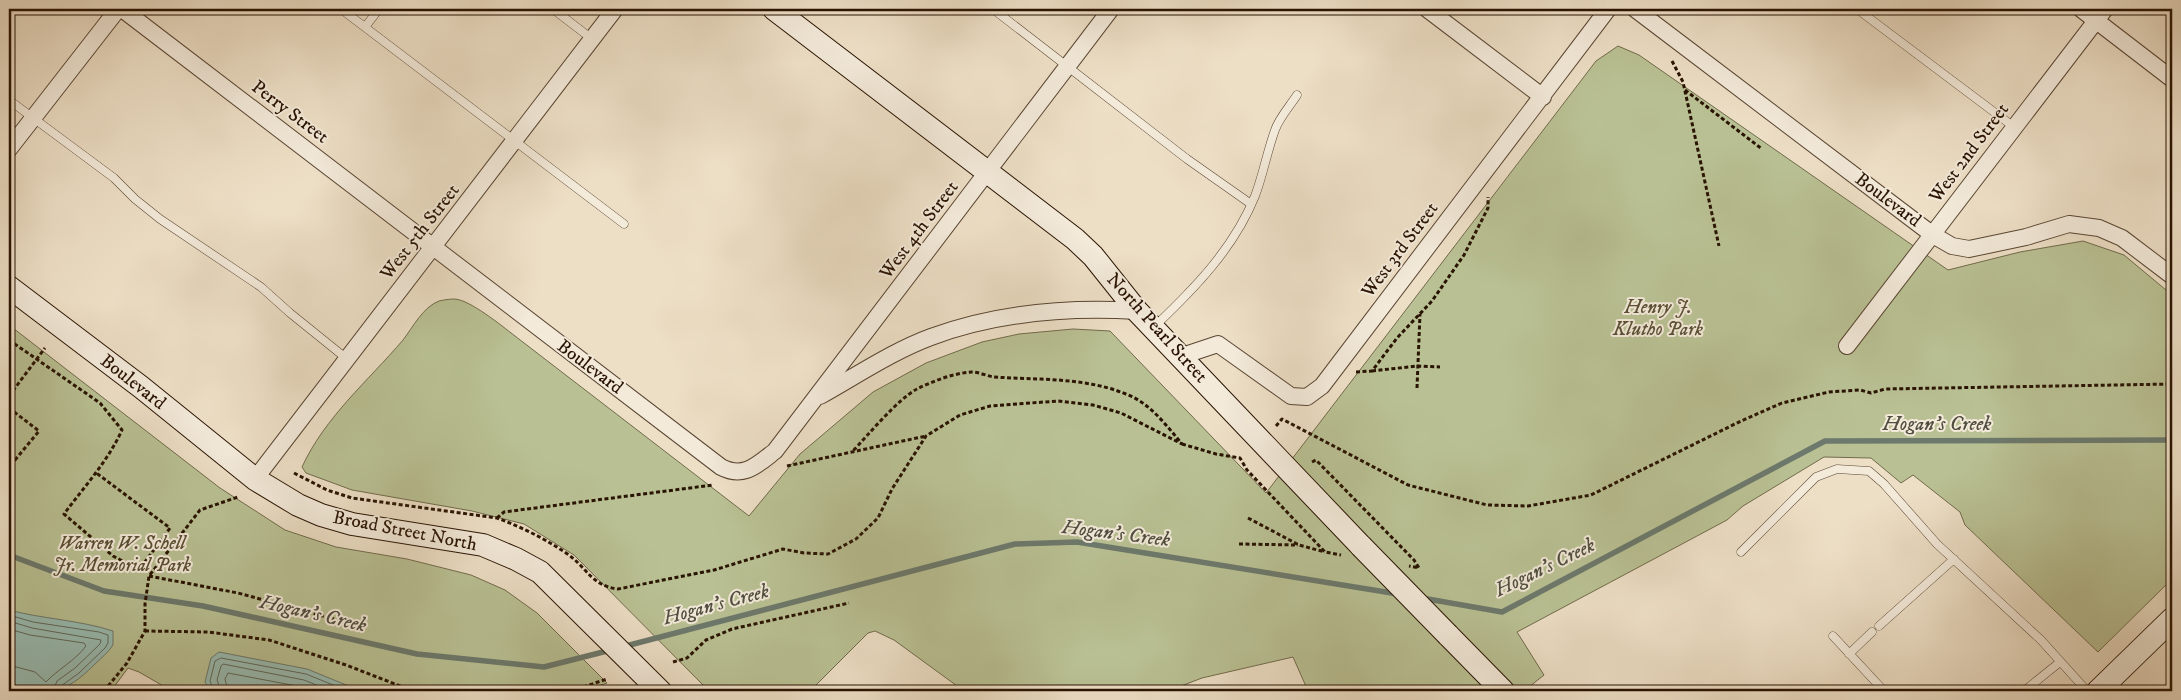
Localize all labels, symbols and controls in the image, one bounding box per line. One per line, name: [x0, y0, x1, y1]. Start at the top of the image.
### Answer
street label: Perry Street: [247, 75, 333, 149]
street label: West 2nd Street: [1924, 99, 2014, 208]
street label: Boulevard: [1850, 168, 1926, 233]
street label: West 4th Street: [874, 176, 963, 284]
street label: West 5th Street: [375, 179, 465, 285]
street label: West 3rd Street: [1356, 198, 1443, 303]
street label: North Pearl Street: [1102, 268, 1212, 388]
park label: Henry J. Klutho Park: [1612, 296, 1703, 341]
street label: Boulevard: [552, 335, 628, 400]
street label: Boulevard: [96, 349, 171, 415]
water label: Hogan's Creek: [1882, 412, 1992, 437]
street label: Broad Street North: [331, 506, 479, 556]
water label: Hogan's Creek: [1060, 515, 1172, 553]
park label: Warren W. Schell Jr. Memorial Park: [53, 532, 191, 577]
water label: Hogan's Creek: [1490, 533, 1600, 604]
water label: Hogan's Creek: [659, 579, 772, 631]
water label: Hogan's Creek: [256, 589, 369, 639]

